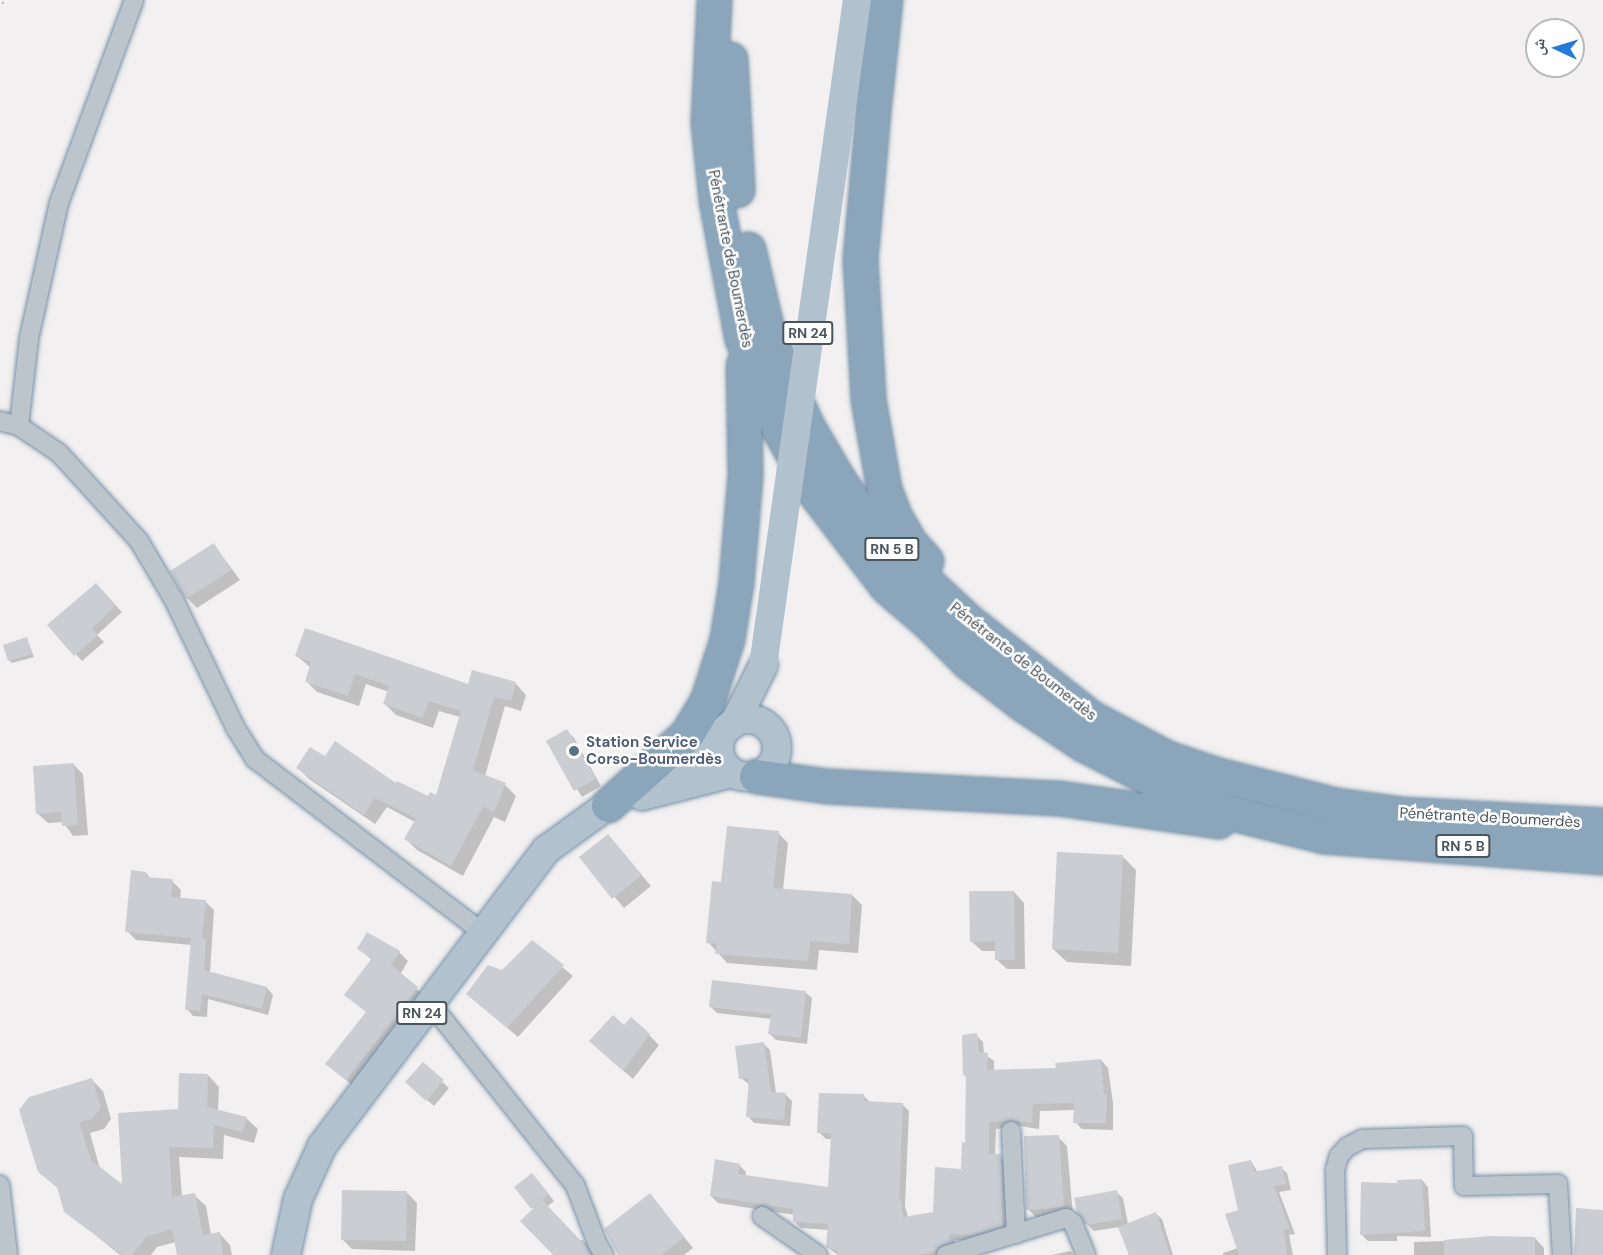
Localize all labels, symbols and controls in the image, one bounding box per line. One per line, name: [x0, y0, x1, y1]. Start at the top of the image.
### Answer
north arrow: [1525, 18, 1585, 78]
text: ش: [1527, 38, 1550, 56]
street label: Pénétrante de Boumerdès: [704, 168, 756, 350]
road number: RN 24: [781, 322, 835, 344]
road number: RN 5 B: [864, 538, 920, 560]
street label: Pénétrante de Boumerdès: [946, 599, 1100, 725]
place label: Station Service Corso-Boumerdès: [586, 733, 722, 768]
marker: Station Service Corso-Boumerdès: [567, 744, 581, 758]
street label: Pénétrante de Boumerdès: [1399, 804, 1581, 832]
road number: RN 5 B: [1434, 835, 1492, 857]
road number: RN 24: [395, 1002, 449, 1024]

